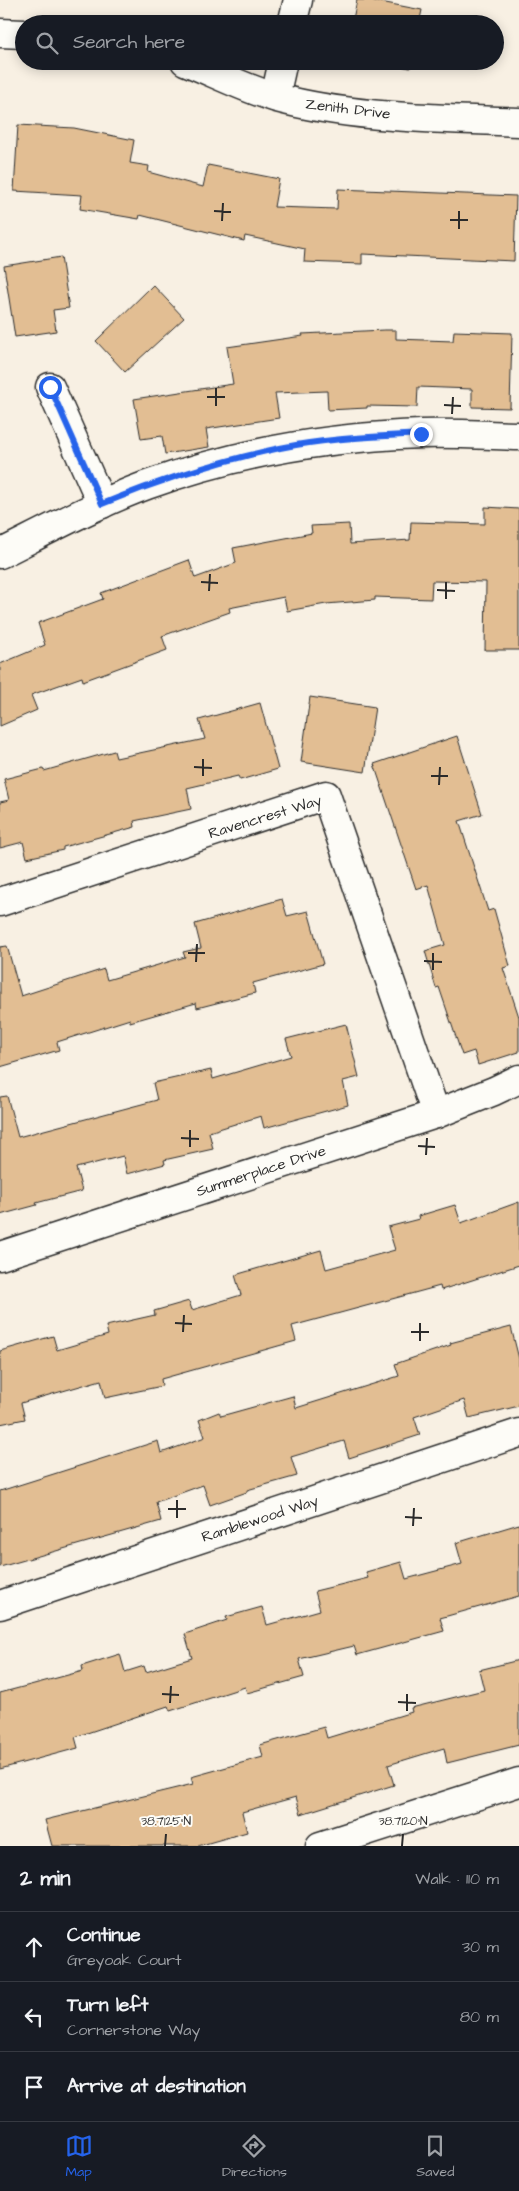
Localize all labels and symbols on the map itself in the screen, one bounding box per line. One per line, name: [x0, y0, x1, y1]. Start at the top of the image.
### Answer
street label: Zenith Drive: [304, 93, 392, 125]
route start: [39, 376, 62, 399]
route end: [410, 423, 433, 446]
street label: Ravencrest Way: [206, 790, 324, 845]
street label: Summerplace Drive: [193, 1140, 329, 1202]
street label: Ramblewood Way: [199, 1490, 321, 1549]
text: 38.7125°N: [141, 1813, 191, 1830]
text: 38.7120°N: [378, 1813, 428, 1830]

